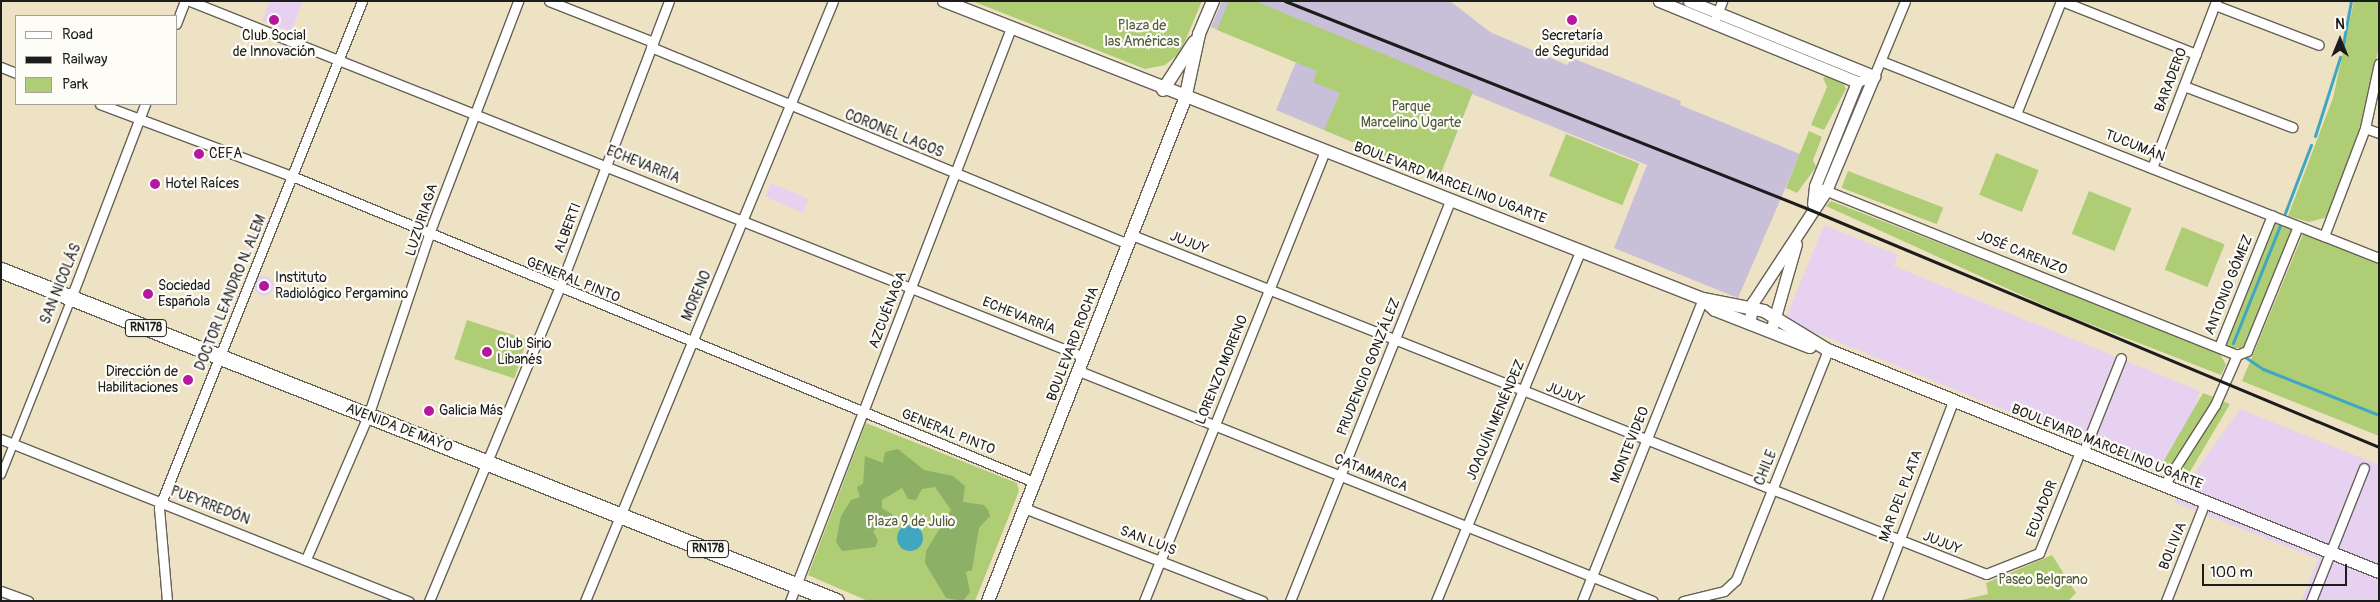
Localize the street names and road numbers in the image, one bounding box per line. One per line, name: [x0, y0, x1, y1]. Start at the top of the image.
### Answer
street label: BARADERO: [2151, 46, 2191, 114]
street label: CORONEL LAGOS: [842, 107, 946, 161]
street label: TUCUMÁN: [2102, 126, 2168, 166]
street label: BOULEVARD MARCELINO UGARTE: [1351, 138, 1549, 228]
street label: ECHEVARRÍA: [604, 143, 682, 187]
street label: LUZURIAGA: [402, 182, 442, 258]
street label: ALBERTI: [551, 201, 585, 255]
street label: DOCTOR LEANDRO N. ALEM: [192, 213, 270, 373]
street label: JOSÉ CARENZO: [1974, 227, 2070, 279]
street label: JUJUY: [1167, 228, 1211, 258]
street label: ANTONIO GÓMEZ: [2201, 233, 2257, 337]
street label: SAN NICOLÁS: [37, 241, 85, 327]
street label: GENERAL PINTO: [524, 254, 622, 306]
street label: MORENO: [679, 268, 715, 324]
street label: AZCUÉNAGA: [866, 269, 910, 351]
street label: BOULEVARD ROCHA: [1043, 284, 1103, 404]
street label: ECHEVARRÍA: [980, 294, 1058, 338]
street label: PRUDENCIO GONZÁLEZ: [1334, 296, 1404, 438]
street label: LORENZO MORENO: [1192, 313, 1252, 427]
road number: RN178: [125, 318, 167, 338]
street label: JOAQUÍN MENÉNDEZ: [1463, 357, 1529, 483]
street label: JUJUY: [1543, 379, 1587, 409]
street label: AVENIDA DE MAYO: [343, 400, 455, 456]
street label: BOULEVARD MARCELINO UGARTE: [2009, 401, 2205, 493]
street label: MONTEVIDEO: [1607, 404, 1653, 486]
street label: GENERAL PINTO: [899, 406, 997, 458]
street label: CHILE: [1751, 448, 1781, 488]
street label: MAR DEL PLATA: [1876, 448, 1926, 544]
street label: CATAMARCA: [1332, 451, 1410, 495]
street label: ECUADOR: [2023, 478, 2061, 540]
street label: PUEYRREDÓN: [168, 483, 252, 529]
street label: BOLIVIA: [2156, 520, 2190, 572]
street label: SAN LUIS: [1117, 523, 1179, 559]
street label: JUJUY: [1920, 528, 1964, 558]
road number: RN178: [687, 540, 729, 558]

